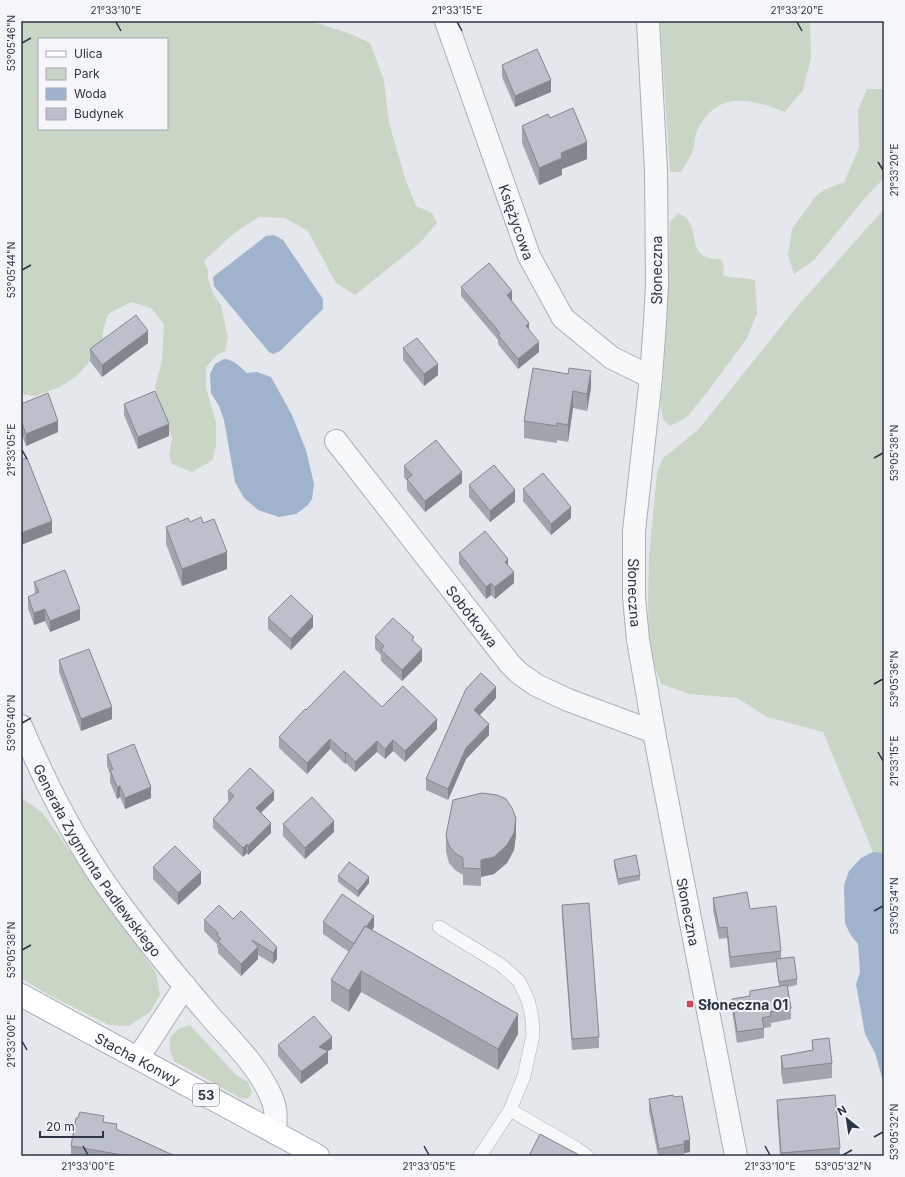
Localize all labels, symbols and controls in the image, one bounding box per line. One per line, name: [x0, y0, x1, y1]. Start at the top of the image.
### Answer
text: 21°33'10"E: [90, 4, 142, 16]
text: 21°33'15"E: [432, 4, 482, 16]
text: 21°33'20"E: [770, 4, 824, 16]
text: 53°05'46"N: [5, 15, 17, 71]
legend: [38, 38, 168, 130]
text: Ulica: [74, 46, 102, 61]
text: Park: [74, 66, 100, 81]
text: Woda: [74, 86, 107, 101]
text: Budynek: [74, 106, 124, 121]
text: 21°33'20"E: [888, 143, 900, 197]
street label: Księżycowa: [496, 182, 538, 262]
street label: Słoneczna: [648, 236, 665, 304]
text: 53°05'44"N: [5, 242, 17, 298]
text: 21°33'05"E: [5, 423, 17, 477]
text: 53°05'38"N: [888, 425, 900, 481]
street label: Słoneczna: [625, 558, 645, 628]
street label: Sobótkowa: [443, 582, 502, 650]
text: 53°05'36"N: [888, 651, 900, 707]
text: 53°05'40"N: [5, 695, 17, 751]
text: 21°33'15"E: [888, 736, 900, 786]
street label: Generała Zygmunta Padlewskiego: [31, 761, 165, 960]
street label: Słoneczna: [674, 876, 704, 947]
text: 53°05'34"N: [888, 878, 900, 934]
text: 53°05'38"N: [5, 922, 17, 978]
place label: Słoneczna 01: [698, 996, 788, 1013]
marker: Słoneczna 01: [685, 999, 695, 1009]
text: 21°33'00"E: [5, 1014, 17, 1068]
street label: Stacha Konwy: [92, 1028, 184, 1088]
road number: 53: [193, 1084, 219, 1106]
north arrow: [827, 1099, 867, 1139]
text: N: [835, 1102, 849, 1118]
text: 53°05'32"N: [888, 1104, 900, 1160]
scale bar: [40, 1113, 103, 1139]
text: 20 m: [46, 1119, 75, 1134]
text: 21°33'00"E: [61, 1160, 115, 1172]
text: 21°33'05"E: [402, 1160, 456, 1172]
text: 21°33'10"E: [744, 1160, 796, 1172]
text: 53°05'32"N: [815, 1160, 871, 1172]

